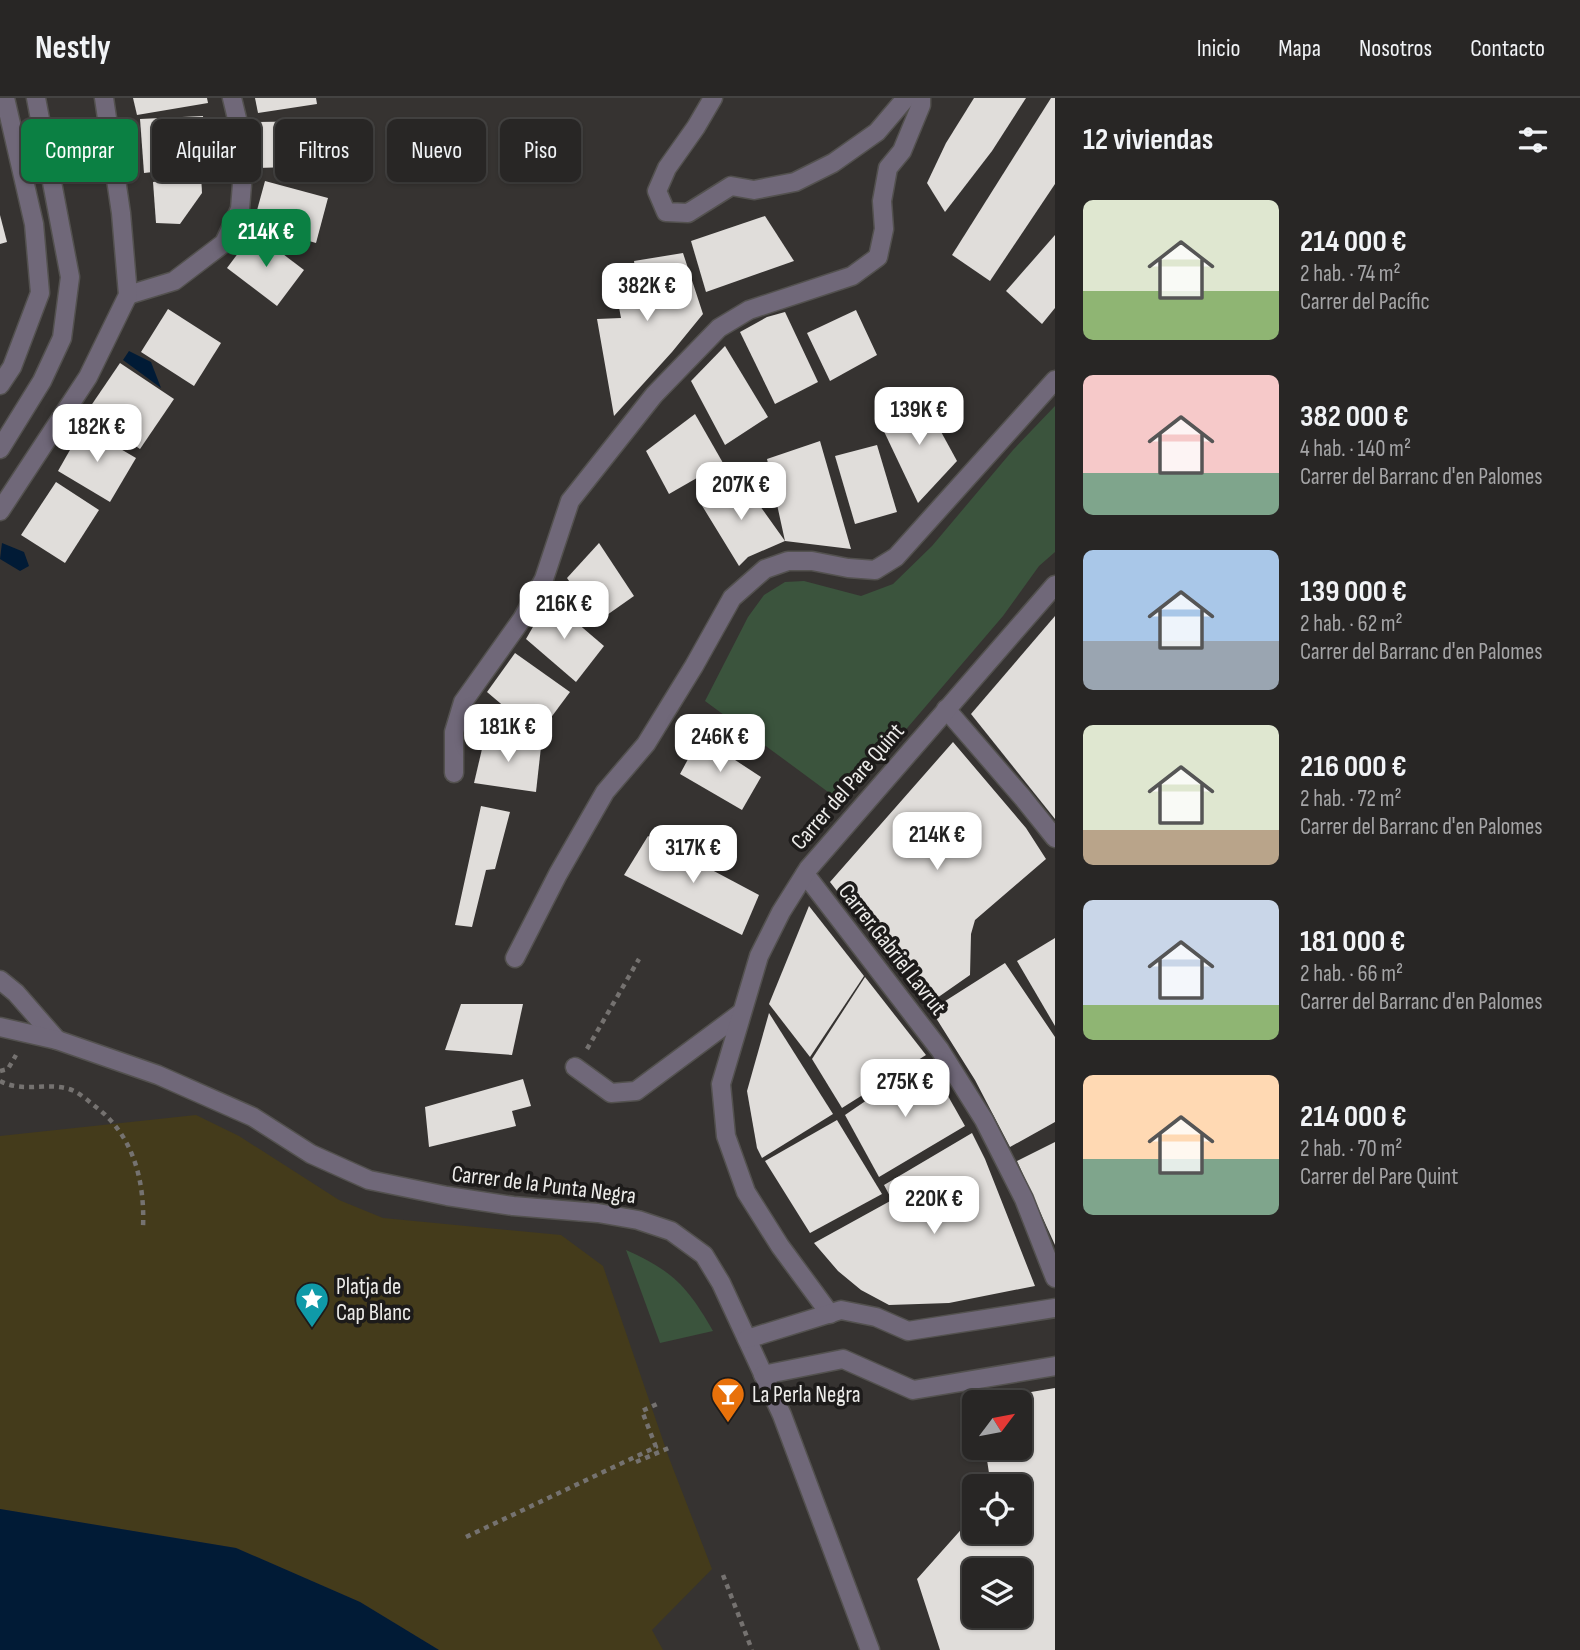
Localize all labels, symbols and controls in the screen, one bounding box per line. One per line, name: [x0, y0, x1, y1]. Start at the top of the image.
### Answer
text: Nestly: [35, 28, 111, 68]
text: Inicio: [1197, 34, 1240, 63]
text: Mapa: [1278, 34, 1321, 63]
text: Nosotros: [1359, 34, 1432, 63]
text: Contacto: [1470, 34, 1545, 63]
chip: Comprar: [21, 119, 138, 182]
chip: Alquilar: [152, 119, 261, 182]
chip: Filtros: [275, 119, 373, 182]
chip: Nuevo: [387, 119, 486, 182]
chip: Piso: [500, 119, 581, 182]
icon: filters: [1514, 121, 1552, 159]
text: 12 viviendas: [1083, 122, 1213, 158]
pin: 214K €: [209, 209, 323, 269]
text: 214K €: [238, 218, 294, 246]
text: 214 000 €: [1300, 224, 1407, 260]
icon: home: [1139, 228, 1223, 312]
text: 2 hab. · 74 m²: [1300, 260, 1401, 288]
pin: 382K €: [590, 264, 704, 323]
text: 382K €: [618, 272, 676, 300]
text: Carrer del Pacífic: [1300, 288, 1430, 316]
pin: 139K €: [862, 388, 976, 447]
text: 139K €: [891, 396, 947, 424]
text: 382 000 €: [1300, 399, 1409, 435]
icon: home: [1139, 403, 1223, 487]
pin: 182K €: [40, 404, 154, 464]
text: 182K €: [69, 413, 125, 441]
text: 4 hab. · 140 m²: [1300, 435, 1411, 463]
pin: 207K €: [684, 462, 798, 522]
text: Carrer del Barranc d'en Palomes: [1300, 463, 1543, 491]
text: 207K €: [712, 471, 770, 499]
text: 139 000 €: [1300, 574, 1407, 610]
icon: home: [1139, 578, 1223, 662]
pin: 216K €: [507, 582, 621, 641]
text: 216K €: [536, 590, 592, 618]
text: 2 hab. · 62 m²: [1300, 610, 1403, 638]
text: Carrer del Barranc d'en Palomes: [1300, 638, 1543, 666]
pin: 181K €: [451, 704, 565, 764]
text: 181K €: [480, 713, 536, 741]
pin: 246K €: [663, 714, 777, 774]
street label: Carrer del Pare Quint: [785, 718, 910, 856]
text: 246K €: [691, 723, 749, 751]
text: 216 000 €: [1300, 749, 1407, 785]
icon: home: [1139, 753, 1223, 837]
text: 2 hab. · 72 m²: [1300, 785, 1402, 813]
pin: 214K €: [880, 812, 994, 872]
text: Carrer del Barranc d'en Palomes: [1300, 813, 1543, 841]
text: 214K €: [909, 821, 965, 849]
pin: 317K €: [636, 826, 750, 885]
text: 317K €: [665, 834, 721, 862]
street label: Carrer Gabriel Lavrut: [832, 878, 952, 1021]
text: 181 000 €: [1300, 924, 1405, 960]
icon: home: [1139, 928, 1223, 1012]
text: 2 hab. · 66 m²: [1300, 960, 1403, 988]
text: Carrer del Barranc d'en Palomes: [1300, 988, 1543, 1016]
pin: 275K €: [848, 1060, 962, 1119]
text: 275K €: [877, 1068, 933, 1096]
text: 214 000 €: [1300, 1099, 1407, 1135]
icon: home: [1139, 1103, 1223, 1187]
text: 2 hab. · 70 m²: [1300, 1135, 1402, 1163]
street label: Carrer de la Punta Negra: [450, 1160, 638, 1210]
text: Carrer del Pare Quint: [1300, 1163, 1458, 1191]
pin: 220K €: [877, 1176, 991, 1236]
text: 220K €: [905, 1185, 963, 1213]
place label: Platja de Cap Blanc: [336, 1273, 411, 1327]
place icon: Platja de Cap Blanc: [293, 1280, 331, 1329]
bar icon: La Perla Negra: [709, 1375, 747, 1424]
place label: La Perla Negra: [752, 1381, 861, 1409]
north arrow: [962, 1390, 1032, 1460]
map controls: [962, 1390, 1032, 1628]
button: locate: [962, 1474, 1032, 1544]
button: layers: [962, 1558, 1032, 1628]

